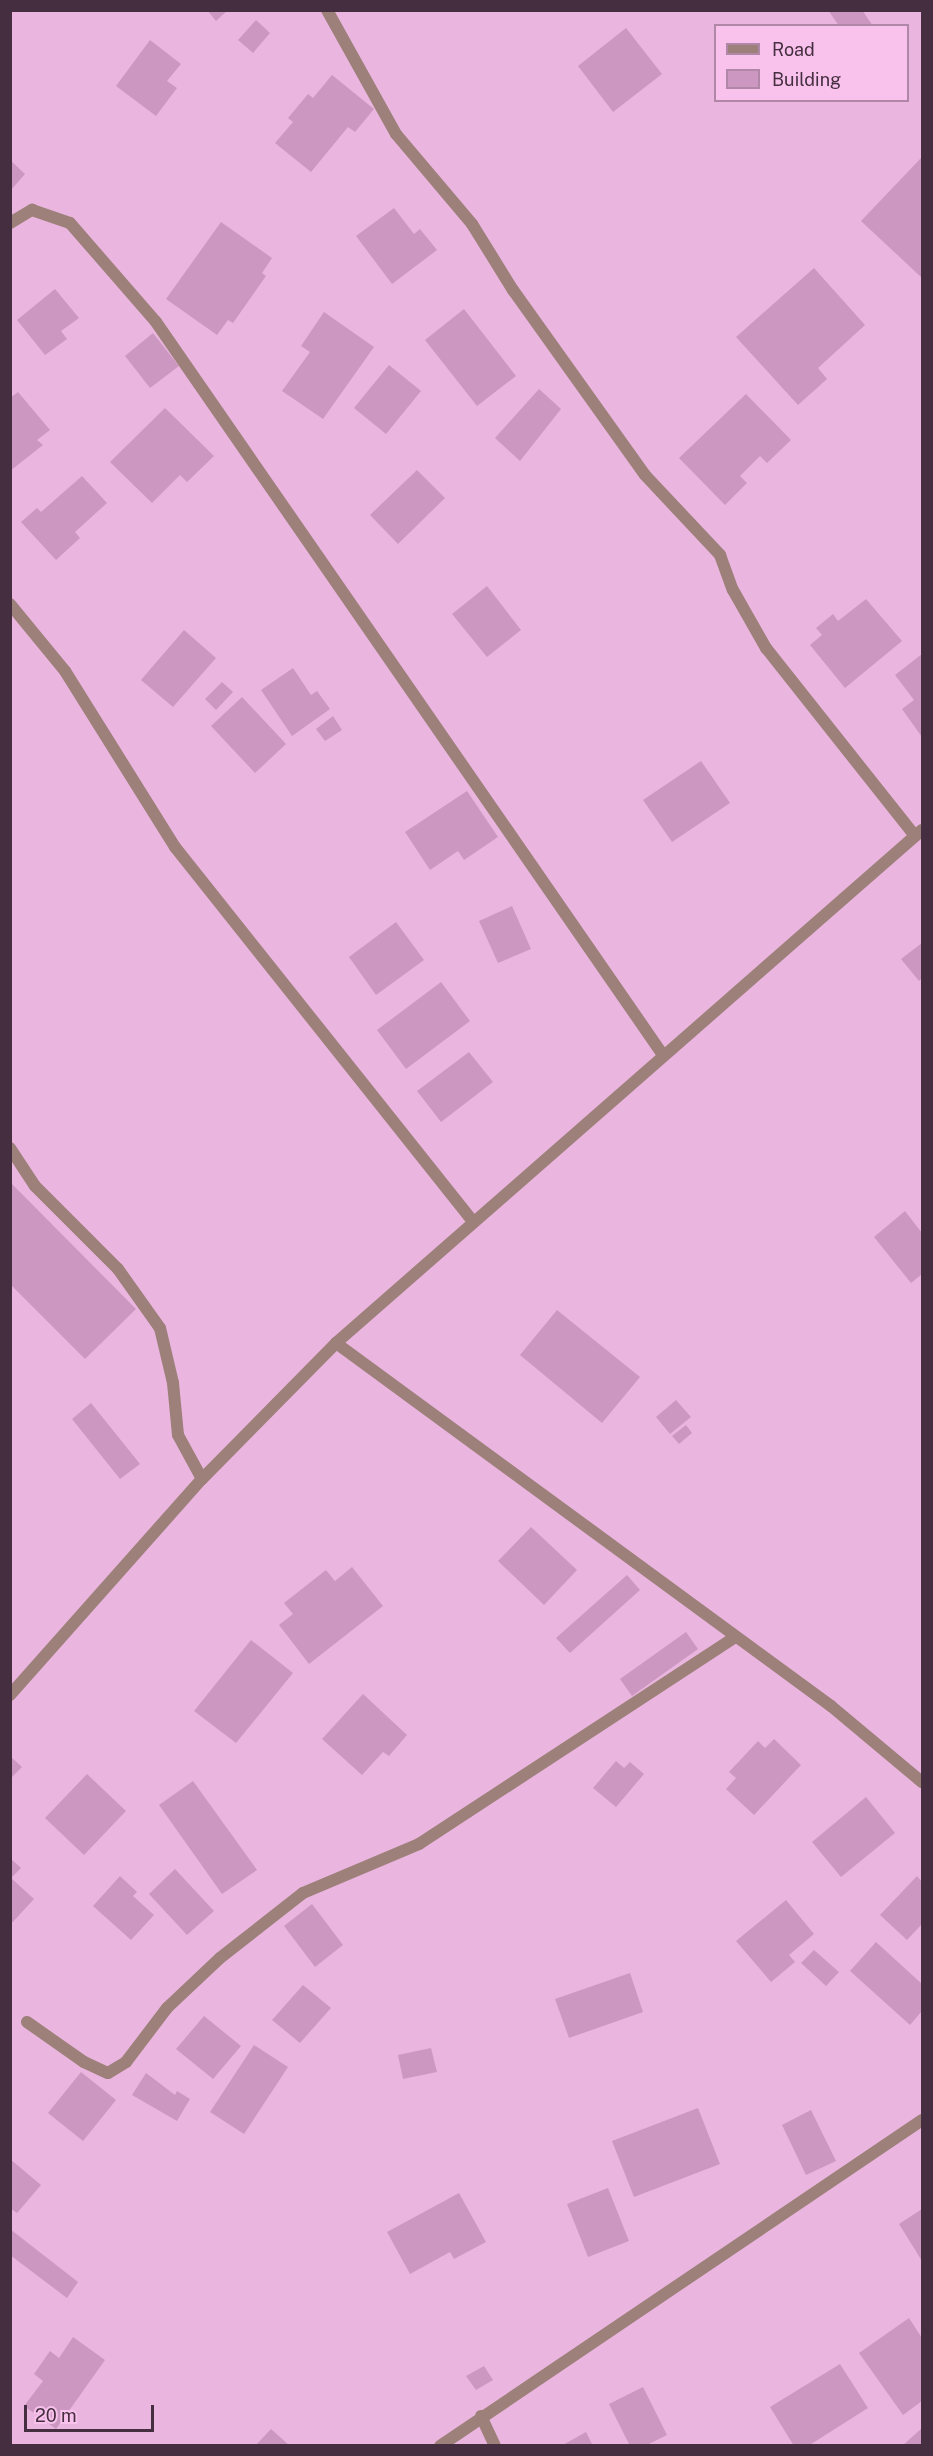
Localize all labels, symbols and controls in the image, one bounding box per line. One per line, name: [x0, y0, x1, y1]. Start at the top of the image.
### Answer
legend: [714, 24, 909, 102]
text: Road: [772, 39, 815, 60]
text: Building: [772, 69, 841, 90]
scale bar: [27, 2393, 158, 2431]
text: 20 m: [35, 2405, 77, 2426]

